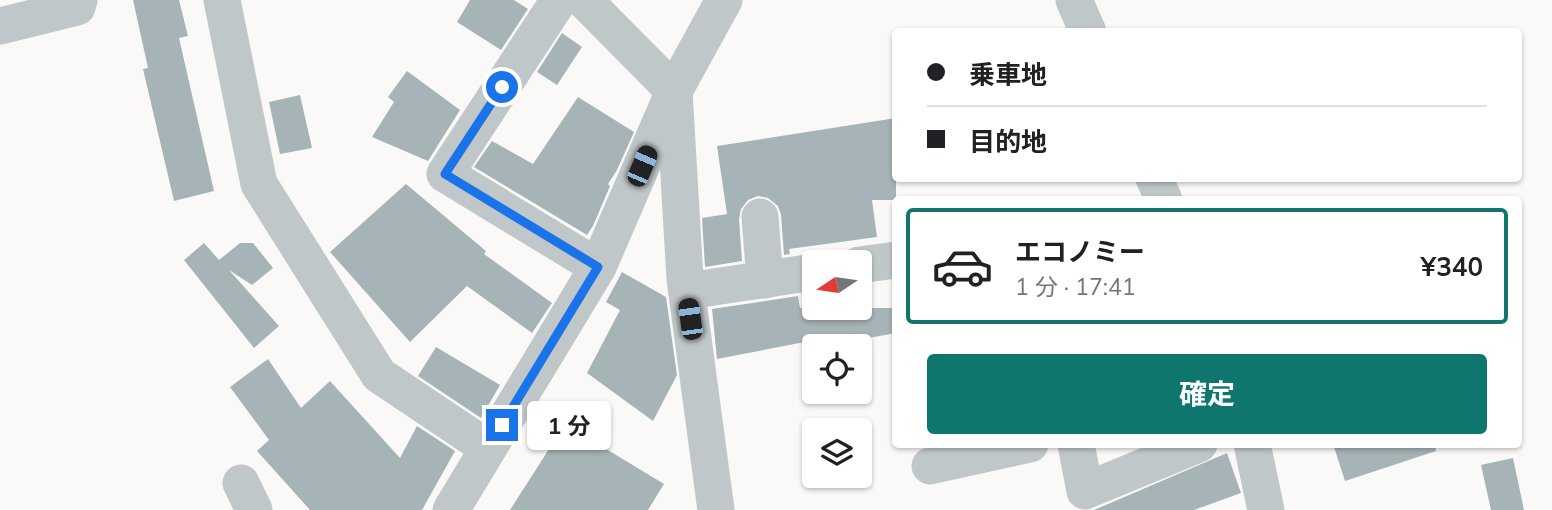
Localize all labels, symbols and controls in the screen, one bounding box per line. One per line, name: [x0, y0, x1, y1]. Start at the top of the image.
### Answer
text: 乗車地: [969, 58, 1047, 91]
route start: [486, 71, 518, 103]
text: 目的地: [969, 125, 1047, 158]
car: [625, 143, 660, 189]
icon: car: [931, 235, 994, 298]
text: エコノミー: [1015, 235, 1145, 268]
north arrow: [802, 250, 872, 320]
map controls: [802, 250, 872, 488]
text: ¥340: [1421, 250, 1483, 283]
text: 1 分 · 17:41: [1015, 272, 1136, 301]
car: [677, 297, 704, 341]
button: locate: [802, 334, 872, 404]
button: 確定: [927, 354, 1487, 434]
callout: 1 分: [526, 400, 610, 450]
route end: [486, 409, 518, 441]
text: 1 分: [547, 411, 591, 440]
button: layers: [802, 418, 872, 488]

